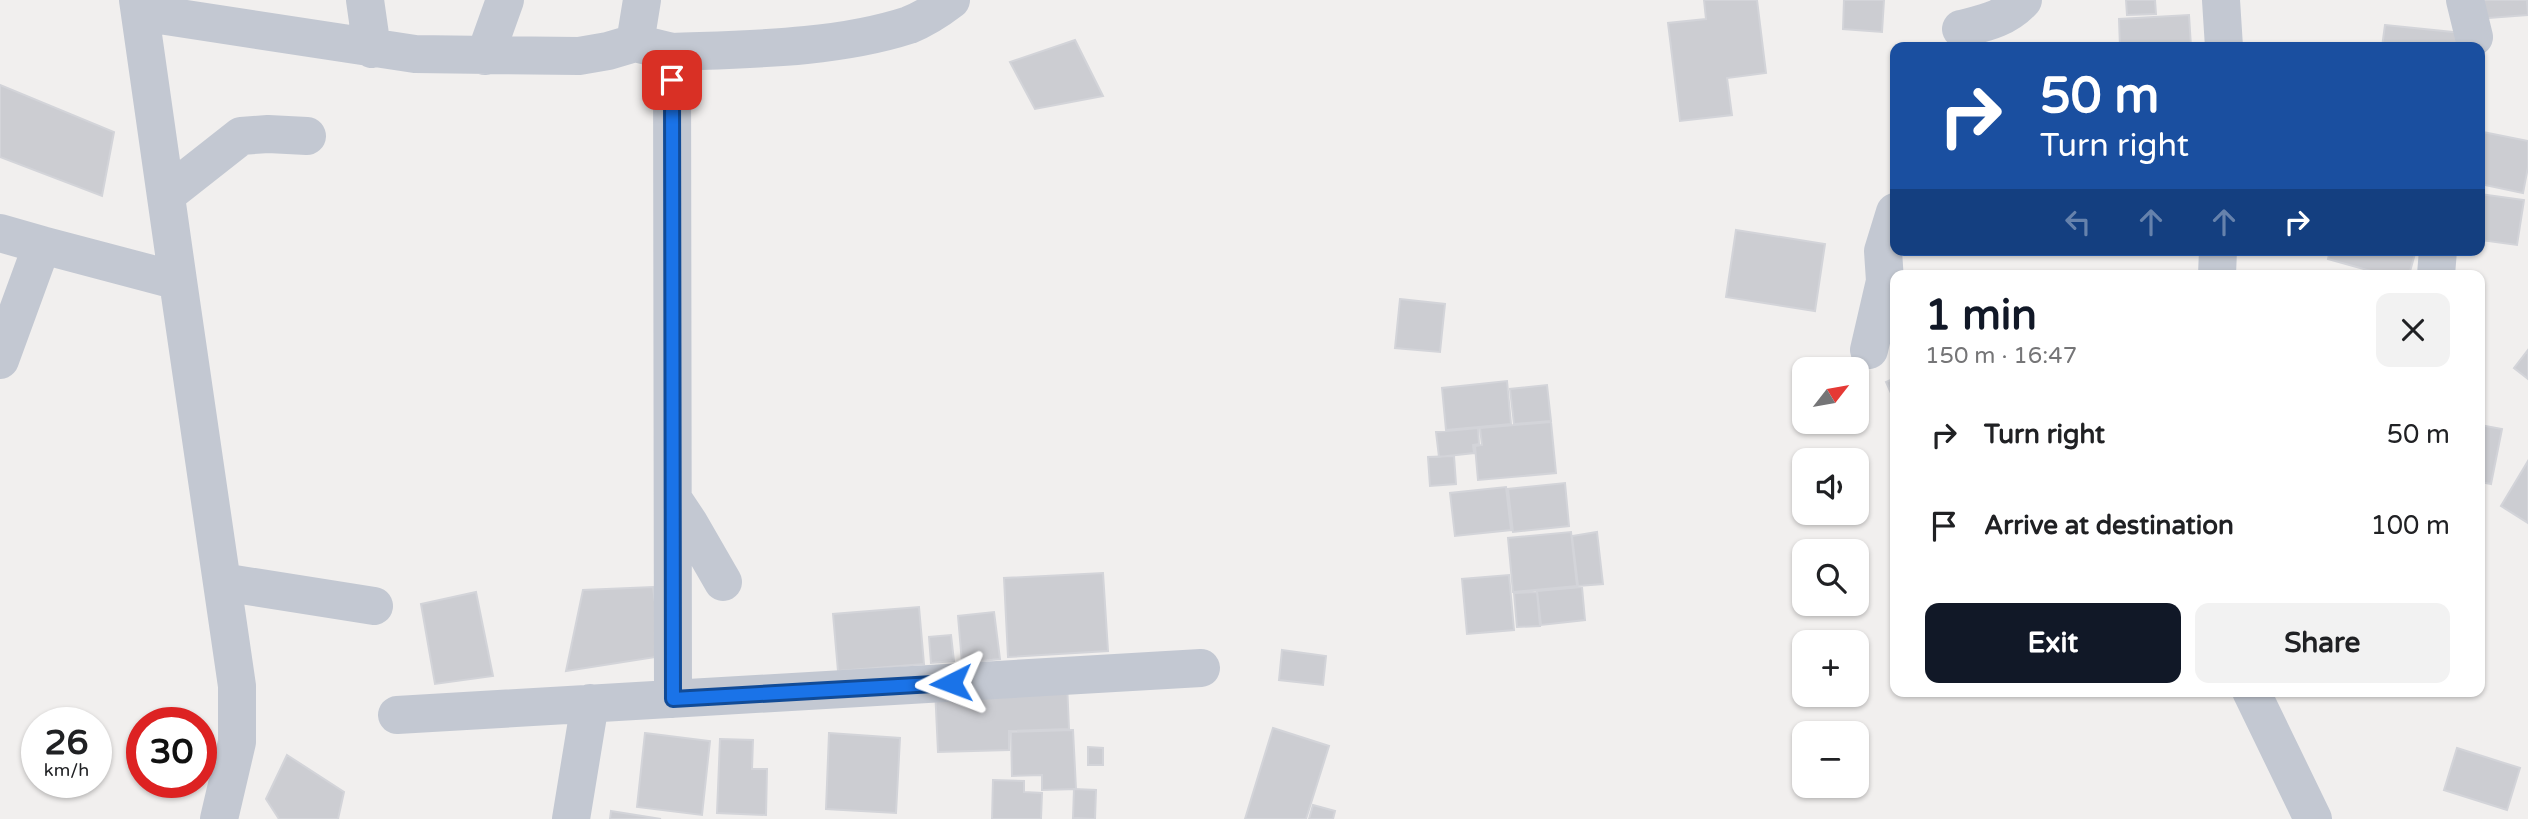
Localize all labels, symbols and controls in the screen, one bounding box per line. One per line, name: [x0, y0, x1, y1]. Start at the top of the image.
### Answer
pin: [642, 50, 702, 110]
icon: arrive: [653, 61, 691, 99]
text: 50 m: [2040, 67, 2159, 126]
icon: right: [1925, 70, 2016, 161]
text: Turn right: [2040, 127, 2189, 165]
icon: left: [2059, 203, 2097, 241]
icon: ahead: [2132, 203, 2170, 241]
icon: ahead: [2205, 203, 2243, 241]
icon: right: [2278, 203, 2316, 241]
text: 1 min: [1925, 290, 2037, 341]
button: close: [2376, 293, 2450, 367]
text: 150 m · 16:47: [1925, 342, 2077, 370]
north arrow: [1792, 357, 1869, 434]
map controls: [1792, 357, 1869, 798]
icon: right: [1925, 416, 1963, 454]
text: Turn right: [1984, 419, 2105, 450]
text: 50 m: [2387, 419, 2450, 450]
button: sound: [1792, 448, 1869, 525]
icon: arrive: [1925, 507, 1963, 545]
text: Arrive at destination: [1984, 510, 2234, 541]
text: 100 m: [2370, 510, 2450, 541]
button: search: [1792, 539, 1869, 616]
button: Exit: [1925, 603, 2181, 683]
button: Share: [2195, 603, 2450, 683]
button: +: [1792, 630, 1869, 707]
position arrow: [914, 646, 988, 720]
speed limit sign: 30: [126, 707, 217, 798]
button: −: [1792, 721, 1869, 798]
text: 26: [45, 722, 88, 764]
text: km/h: [44, 759, 89, 781]

